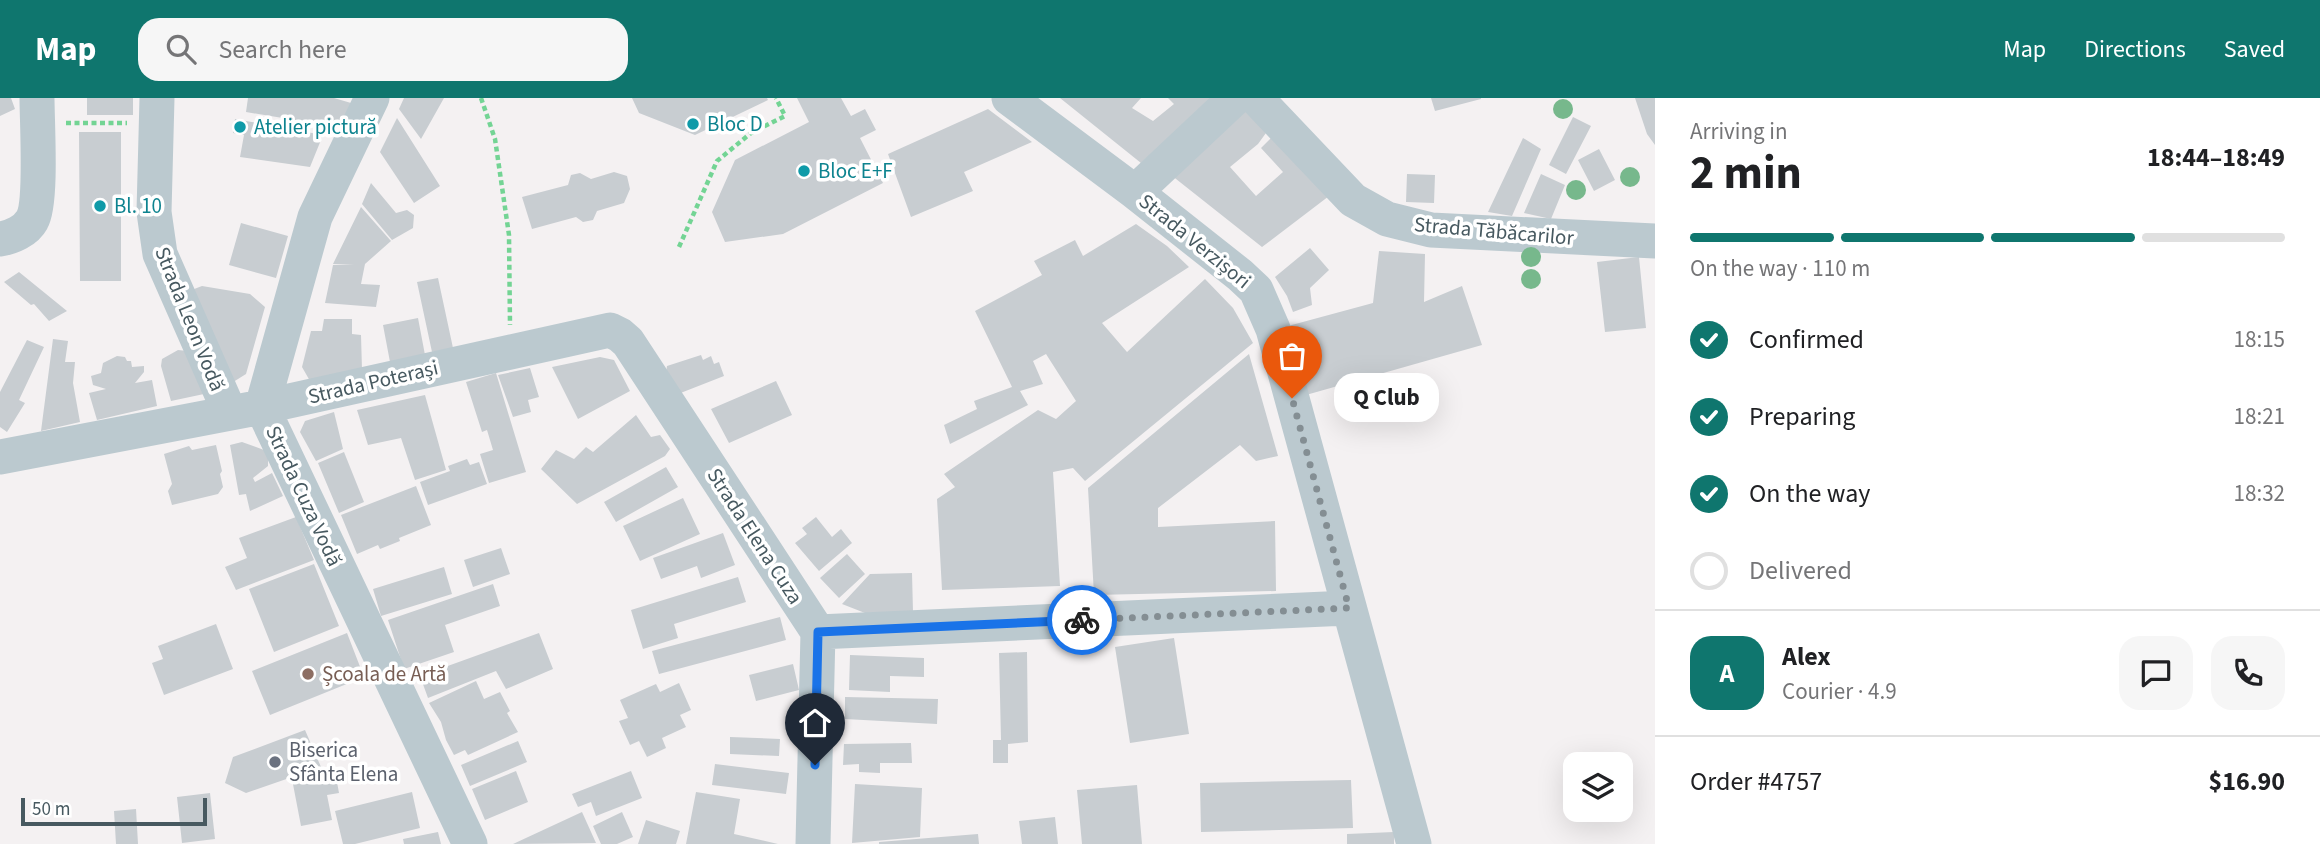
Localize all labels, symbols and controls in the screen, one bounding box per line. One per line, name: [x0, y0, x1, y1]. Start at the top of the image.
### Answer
search box: [138, 18, 628, 81]
text: Map: [35, 26, 96, 73]
icon: search: [162, 30, 200, 68]
text: Search here: [218, 31, 347, 68]
text: Map: [2003, 32, 2046, 67]
text: Directions: [2084, 32, 2186, 67]
text: Saved: [2224, 32, 2285, 67]
place label: Bloc D: [707, 109, 763, 139]
place label: Atelier pictură: [254, 112, 377, 142]
text: Arriving in: [1690, 115, 1788, 148]
marker: Bloc D: [685, 116, 701, 132]
marker: Atelier pictură: [232, 119, 248, 135]
text: 18:44–18:49: [2147, 139, 2285, 176]
text: 2 min: [1690, 141, 1802, 206]
place label: Bloc E+F: [818, 156, 893, 186]
marker: Bloc E+F: [796, 163, 812, 179]
street label: Strada Verzișori: [1133, 186, 1257, 296]
place label: Bl. 10: [114, 191, 162, 221]
marker: Bl. 10: [92, 198, 108, 214]
street label: Strada Tăbăcarilor: [1413, 209, 1576, 253]
street label: Strada Leon Vodă: [147, 242, 233, 396]
text: On the way · 110 m: [1690, 252, 1870, 285]
icon: check: [1690, 321, 1728, 359]
text: Confirmed: [1749, 321, 1864, 358]
text: 18:15: [2234, 323, 2285, 356]
pin: [1262, 326, 1322, 398]
icon: bag: [1273, 337, 1311, 375]
street label: Strada Poterași: [305, 352, 441, 412]
callout: Q Club: [1334, 374, 1439, 422]
text: Q Club: [1353, 381, 1420, 414]
icon: check: [1690, 398, 1728, 436]
text: Preparing: [1749, 398, 1855, 435]
text: 18:21: [2234, 400, 2285, 433]
street label: Strada Cuza Vodă: [258, 421, 350, 571]
street label: Strada Elena Cuza: [700, 462, 810, 610]
icon: check: [1690, 475, 1728, 513]
text: On the way: [1749, 475, 1870, 512]
text: 18:32: [2234, 477, 2285, 510]
text: Delivered: [1749, 552, 1852, 589]
courier: [1047, 585, 1117, 655]
icon: bike: [1063, 601, 1101, 639]
button: chat: [2119, 636, 2193, 710]
button: phone: [2211, 636, 2285, 710]
text: Alex: [1782, 638, 1831, 675]
text: A: [1720, 655, 1734, 692]
place label: Școala de Artă: [322, 659, 446, 689]
marker: Școala de Artă: [300, 666, 316, 682]
text: Courier · 4.9: [1782, 675, 1897, 708]
pin: [785, 693, 845, 765]
icon: home: [796, 704, 834, 742]
place label: Biserica Sfânta Elena: [289, 735, 398, 789]
map controls: [1563, 752, 1633, 822]
button: layers: [1563, 752, 1633, 822]
marker: Biserica Sfânta Elena: [267, 754, 283, 770]
text: Order #4757: [1690, 763, 1822, 800]
text: $16.90: [2209, 763, 2285, 800]
scale bar: [21, 795, 206, 827]
text: 50 m: [32, 796, 70, 823]

